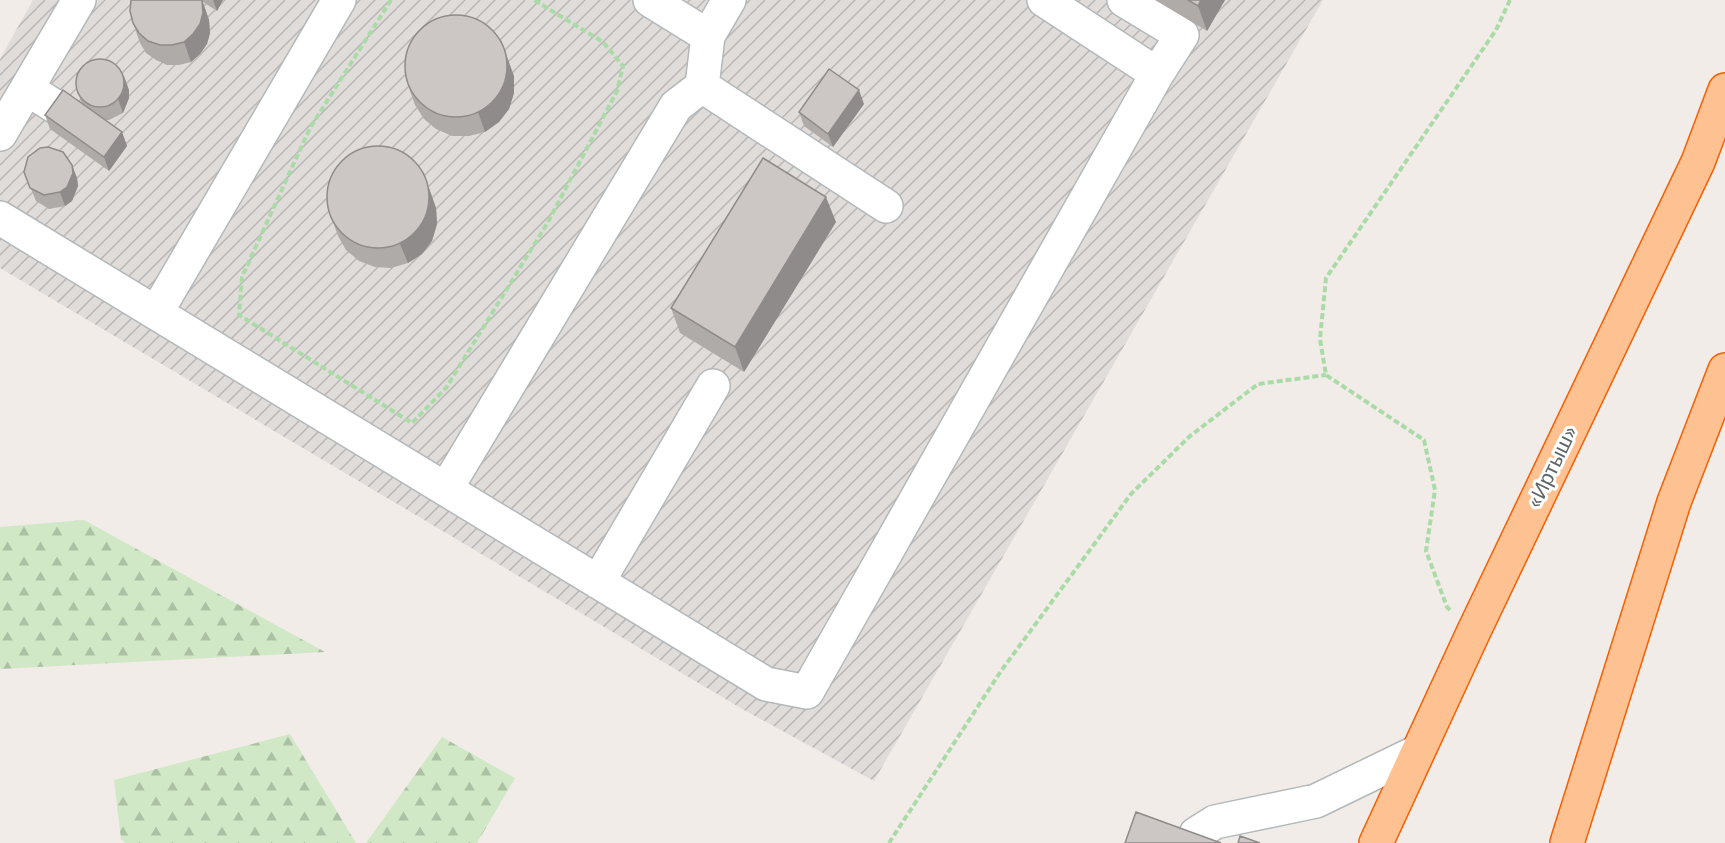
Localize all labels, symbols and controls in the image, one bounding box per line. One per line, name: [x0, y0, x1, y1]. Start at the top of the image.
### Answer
street label: «Иртыш»: [1521, 421, 1582, 512]

